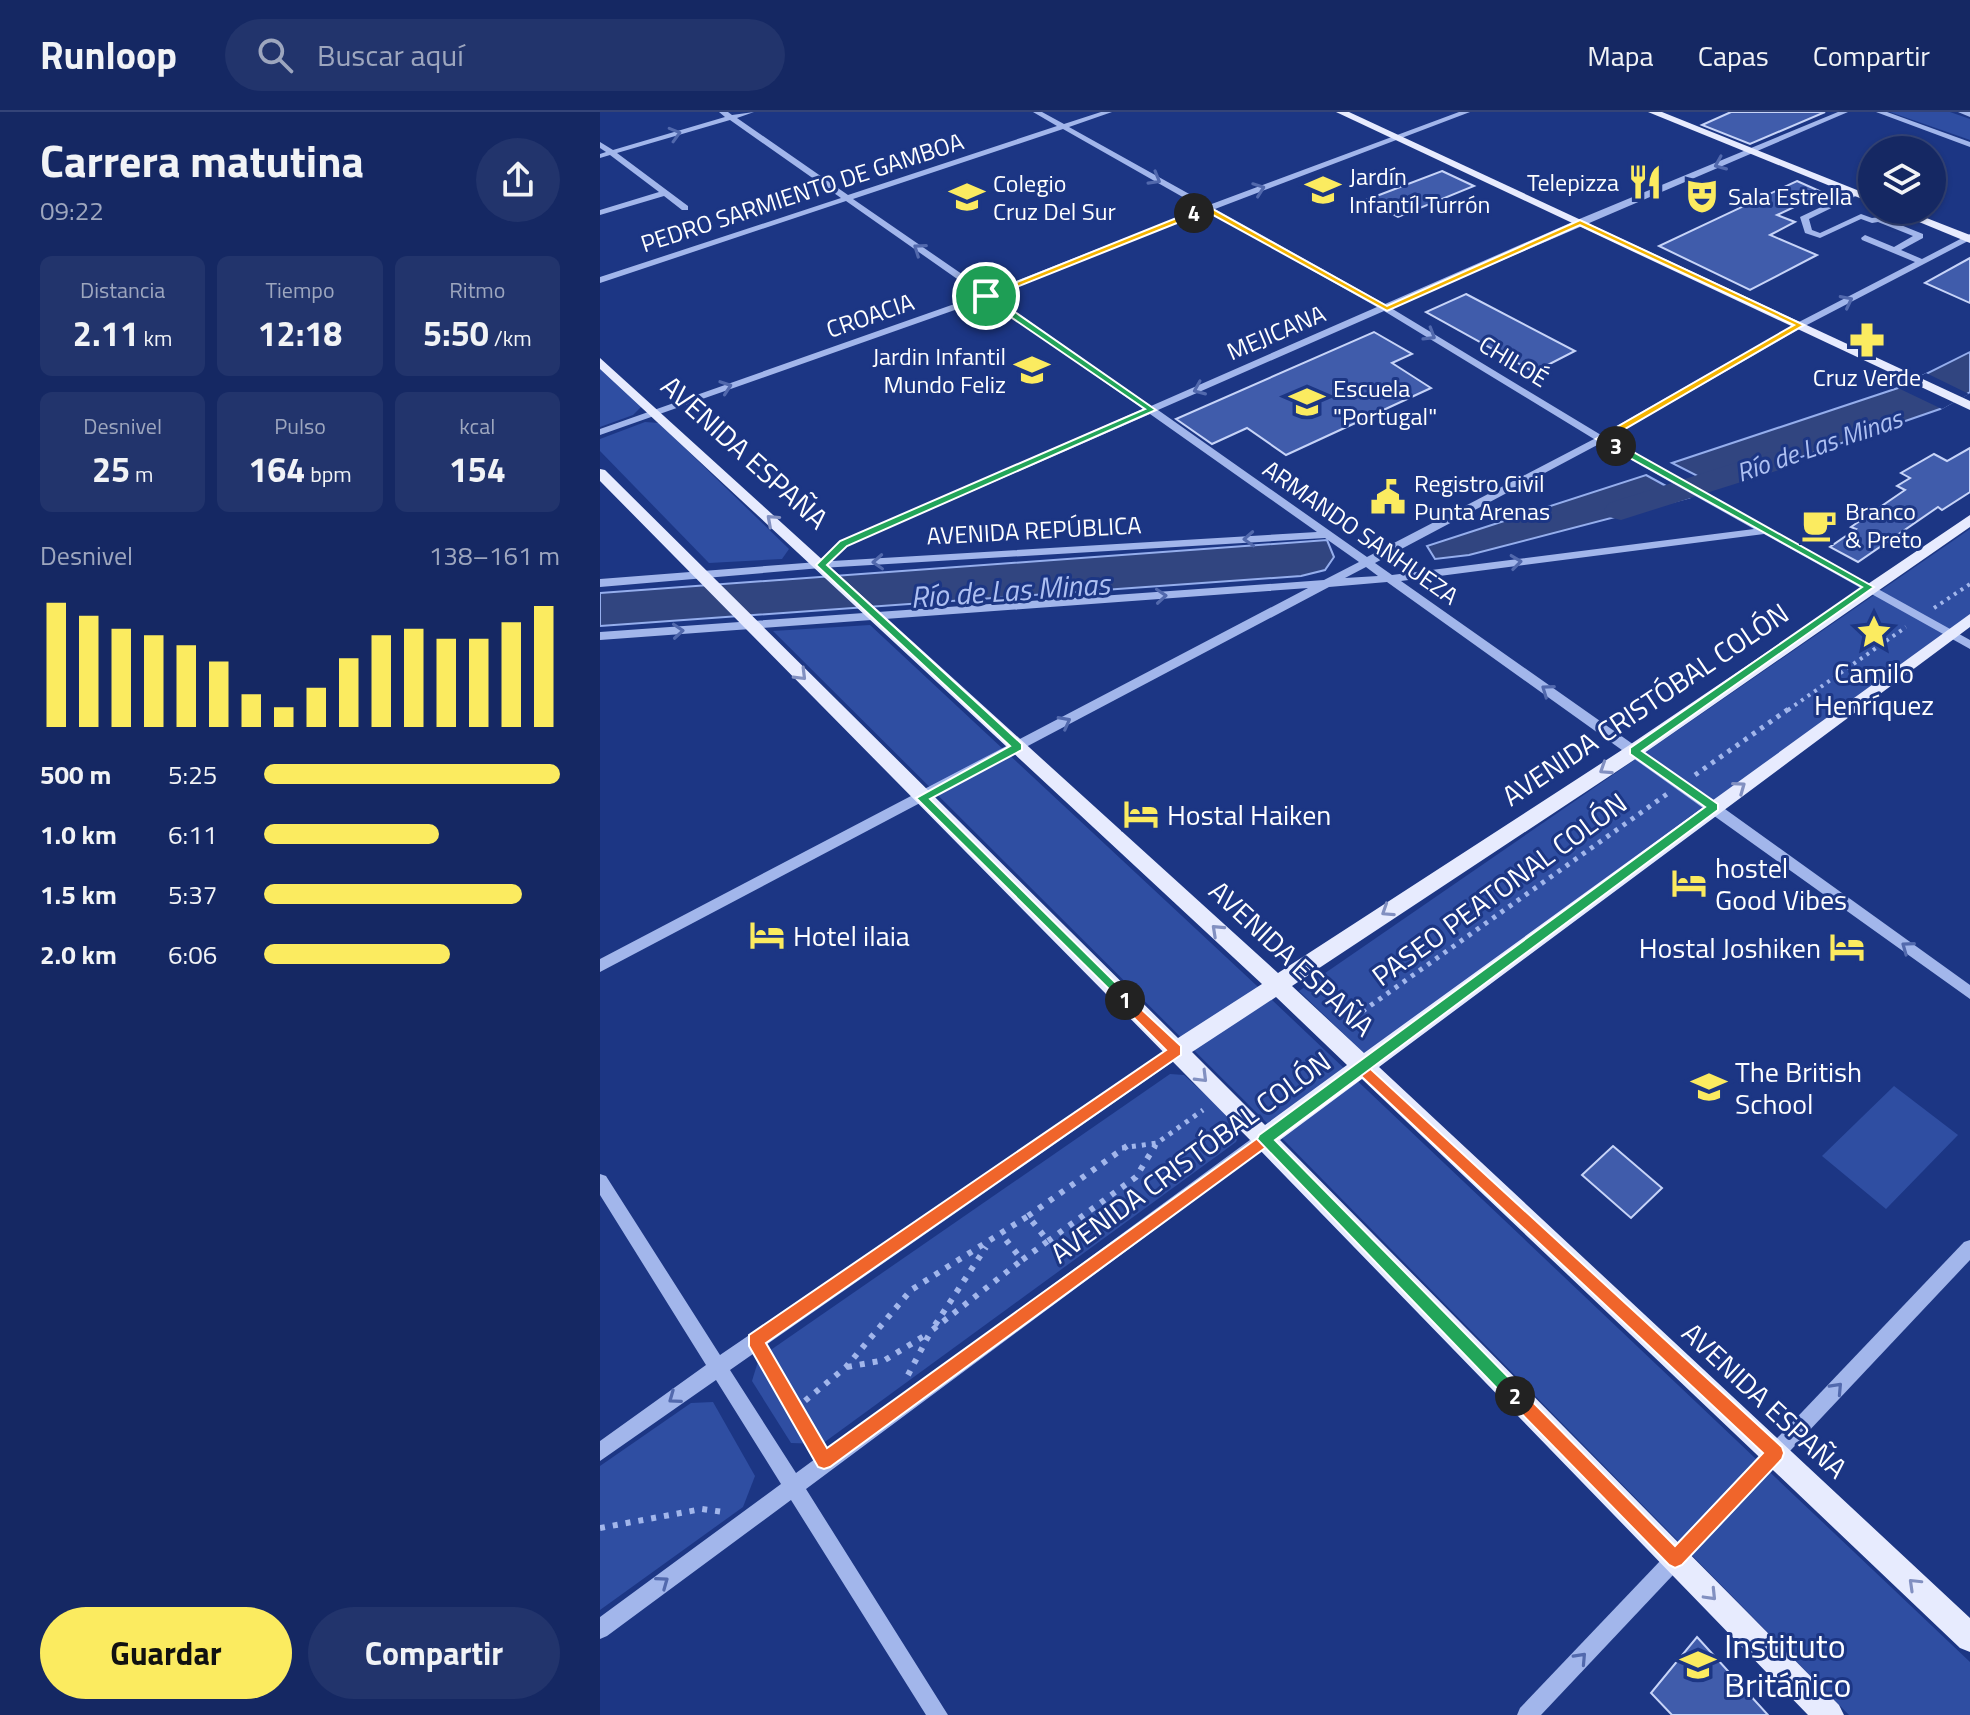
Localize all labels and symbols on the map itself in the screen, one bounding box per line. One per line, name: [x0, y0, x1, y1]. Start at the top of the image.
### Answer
street label: PEDRO SARMIENTO DE GAMBOA: [636, 123, 968, 261]
one-way arrow: [667, 127, 681, 143]
one-way arrow: [1714, 154, 1728, 170]
place label: Jardín Infantíl Turrón: [1349, 158, 1490, 222]
restaurant icon: Telepizza: [1626, 163, 1664, 201]
place label: Telepizza: [1527, 164, 1619, 200]
place label: Colegio Cruz Del Sur: [993, 165, 1116, 229]
one-way arrow: [1146, 169, 1161, 185]
school or university icon: Jardín Infantíl Turrón: [1304, 171, 1342, 209]
theatre icon: Sala Estrella: [1683, 177, 1721, 215]
school or university icon: Colegio Cruz Del Sur: [948, 178, 986, 216]
place label: Sala Estrella: [1728, 178, 1852, 214]
one-way arrow: [1251, 182, 1265, 199]
pin: 4: [1174, 193, 1214, 233]
one-way arrow: [914, 244, 928, 259]
pin: [952, 262, 1020, 330]
street label: CROACIA: [821, 283, 919, 347]
street label: MEJICANA: [1221, 295, 1331, 369]
one-way arrow: [1839, 295, 1853, 310]
pharmacy icon: Cruz Verde: [1848, 321, 1886, 359]
one-way arrow: [1421, 325, 1436, 341]
street label: CHILOÉ: [1472, 326, 1556, 396]
place label: Jardin Infantil Mundo Feliz: [872, 338, 1006, 402]
school or university icon: Jardin Infantil Mundo Feliz: [1013, 351, 1051, 389]
place label: Cruz Verde: [1813, 359, 1921, 395]
street label: AVENIDA ESPAÑA: [652, 365, 839, 539]
place label: Escuela "Portugal": [1333, 370, 1437, 434]
one-way arrow: [718, 380, 732, 397]
one-way arrow: [1193, 380, 1207, 396]
school or university icon: Escuela "Portugal": [1288, 383, 1326, 421]
water label: Río de Las Minas: [1731, 398, 1909, 492]
pin: 3: [1596, 426, 1636, 466]
street label: ARMANDO SANHUEZA: [1256, 451, 1466, 613]
place label: Registro Civil Punta Arenas: [1414, 465, 1550, 529]
public building icon: Registro Civil Punta Arenas: [1369, 478, 1407, 516]
place label: Branco & Preto: [1845, 493, 1922, 557]
street label: AVENIDA REPÚBLICA: [926, 506, 1142, 554]
cafe icon: Branco & Preto: [1800, 506, 1838, 544]
one-way arrow: [767, 515, 781, 530]
one-way arrow: [1242, 530, 1255, 547]
one-way arrow: [871, 553, 884, 570]
one-way arrow: [1509, 554, 1523, 571]
water label: Río de Las Minas: [909, 560, 1113, 620]
one-way arrow: [1155, 588, 1168, 605]
street label: AVENIDA CRISTÓBAL COLÓN: [1493, 592, 1797, 816]
place icon: Camilo Henríquez: [1855, 613, 1893, 651]
one-way arrow: [672, 623, 685, 640]
place label: Camilo Henríquez: [1814, 651, 1934, 726]
one-way arrow: [792, 666, 806, 680]
one-way arrow: [1542, 685, 1556, 700]
one-way arrow: [1056, 716, 1071, 731]
one-way arrow: [1599, 760, 1614, 775]
street label: PASEO PEATONAL COLÓN: [1362, 782, 1636, 996]
one-way arrow: [1731, 783, 1745, 797]
place label: Hostal Haiken: [1167, 793, 1331, 836]
hotel icon: Hostal Haiken: [1122, 795, 1160, 833]
place label: hostel Good Vibes: [1715, 846, 1847, 921]
hotel icon: hostel Good Vibes: [1670, 864, 1708, 902]
street label: AVENIDA ESPAÑA: [1200, 870, 1385, 1046]
one-way arrow: [1381, 901, 1396, 916]
place label: Hotel ilaia: [793, 914, 910, 957]
hotel icon: Hotel ilaia: [748, 916, 786, 954]
one-way arrow: [1212, 926, 1227, 940]
place label: Hostal Joshiken: [1639, 926, 1821, 969]
hotel icon: Hostal Joshiken: [1828, 928, 1866, 966]
one-way arrow: [1901, 942, 1915, 957]
pin: 1: [1105, 980, 1145, 1020]
street label: AVENIDA CRISTÓBAL COLÓN: [1041, 1040, 1339, 1274]
place label: The British School: [1735, 1050, 1862, 1125]
one-way arrow: [1193, 1068, 1207, 1082]
school or university icon: The British School: [1690, 1068, 1728, 1106]
street label: AVENIDA ESPAÑA: [1673, 1312, 1858, 1488]
pin: 2: [1495, 1376, 1535, 1416]
one-way arrow: [1827, 1383, 1842, 1397]
one-way arrow: [669, 1388, 683, 1403]
one-way arrow: [654, 1578, 669, 1592]
one-way arrow: [1908, 1579, 1923, 1593]
one-way arrow: [1701, 1586, 1716, 1600]
place label: Instituto Británico: [1724, 1619, 1851, 1710]
school or university icon: Instituto Británico: [1679, 1646, 1717, 1684]
one-way arrow: [1571, 1653, 1585, 1668]

